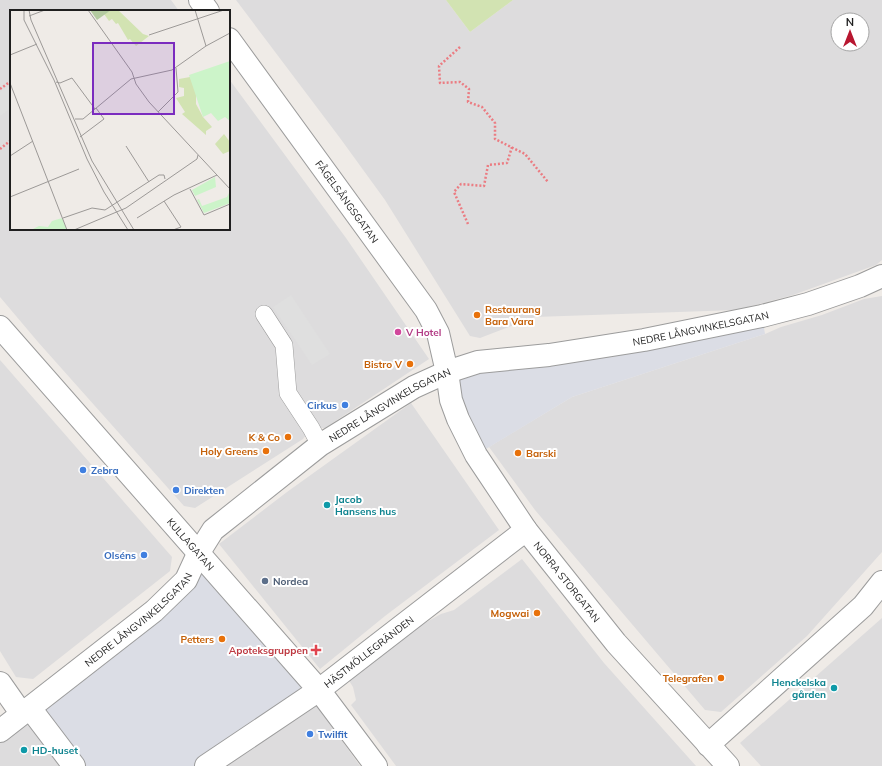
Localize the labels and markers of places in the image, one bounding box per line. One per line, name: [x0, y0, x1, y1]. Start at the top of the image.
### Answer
place label: Restaurang Bara Vara: [485, 303, 541, 328]
marker: Restaurang Bara Vara: [472, 310, 482, 320]
place label: V Hotel: [405, 326, 441, 339]
marker: V Hotel: [393, 327, 403, 337]
place label: Bistro V: [364, 358, 403, 371]
marker: Bistro V: [405, 359, 415, 369]
place label: Cirkus: [307, 399, 337, 412]
marker: Cirkus: [340, 400, 350, 410]
place label: K & Co: [249, 431, 280, 444]
marker: K & Co: [283, 432, 293, 442]
place label: Holy Greens: [200, 445, 258, 458]
marker: Holy Greens: [261, 446, 271, 456]
place label: Barski: [526, 447, 556, 460]
marker: Barski: [513, 448, 523, 458]
place label: Zebra: [91, 464, 119, 477]
marker: Zebra: [78, 465, 88, 475]
place label: Direkten: [184, 484, 224, 497]
marker: Direkten: [171, 485, 181, 495]
place label: Jacob Hansens hus: [335, 493, 396, 518]
marker: Jacob Hansens hus: [322, 500, 332, 510]
place label: Olséns: [104, 549, 136, 562]
marker: Olséns: [139, 550, 149, 560]
place label: Nordea: [273, 575, 308, 588]
marker: Nordea: [260, 576, 270, 586]
place label: Mogwai: [491, 607, 529, 620]
marker: Mogwai: [532, 608, 542, 618]
place label: Petters: [181, 633, 214, 646]
marker: Petters: [217, 634, 227, 644]
place label: Apoteksgruppen: [229, 644, 308, 657]
marker: Apoteksgruppen: [311, 645, 321, 655]
place label: Telegrafen: [663, 672, 713, 685]
marker: Telegrafen: [716, 673, 726, 683]
place label: Henckelska gården: [772, 676, 826, 701]
marker: Henckelska gården: [829, 683, 839, 693]
place label: Twilfit: [318, 728, 348, 741]
marker: Twilfit: [305, 729, 315, 739]
place label: HD-huset: [32, 744, 78, 757]
marker: HD-huset: [19, 745, 29, 755]

